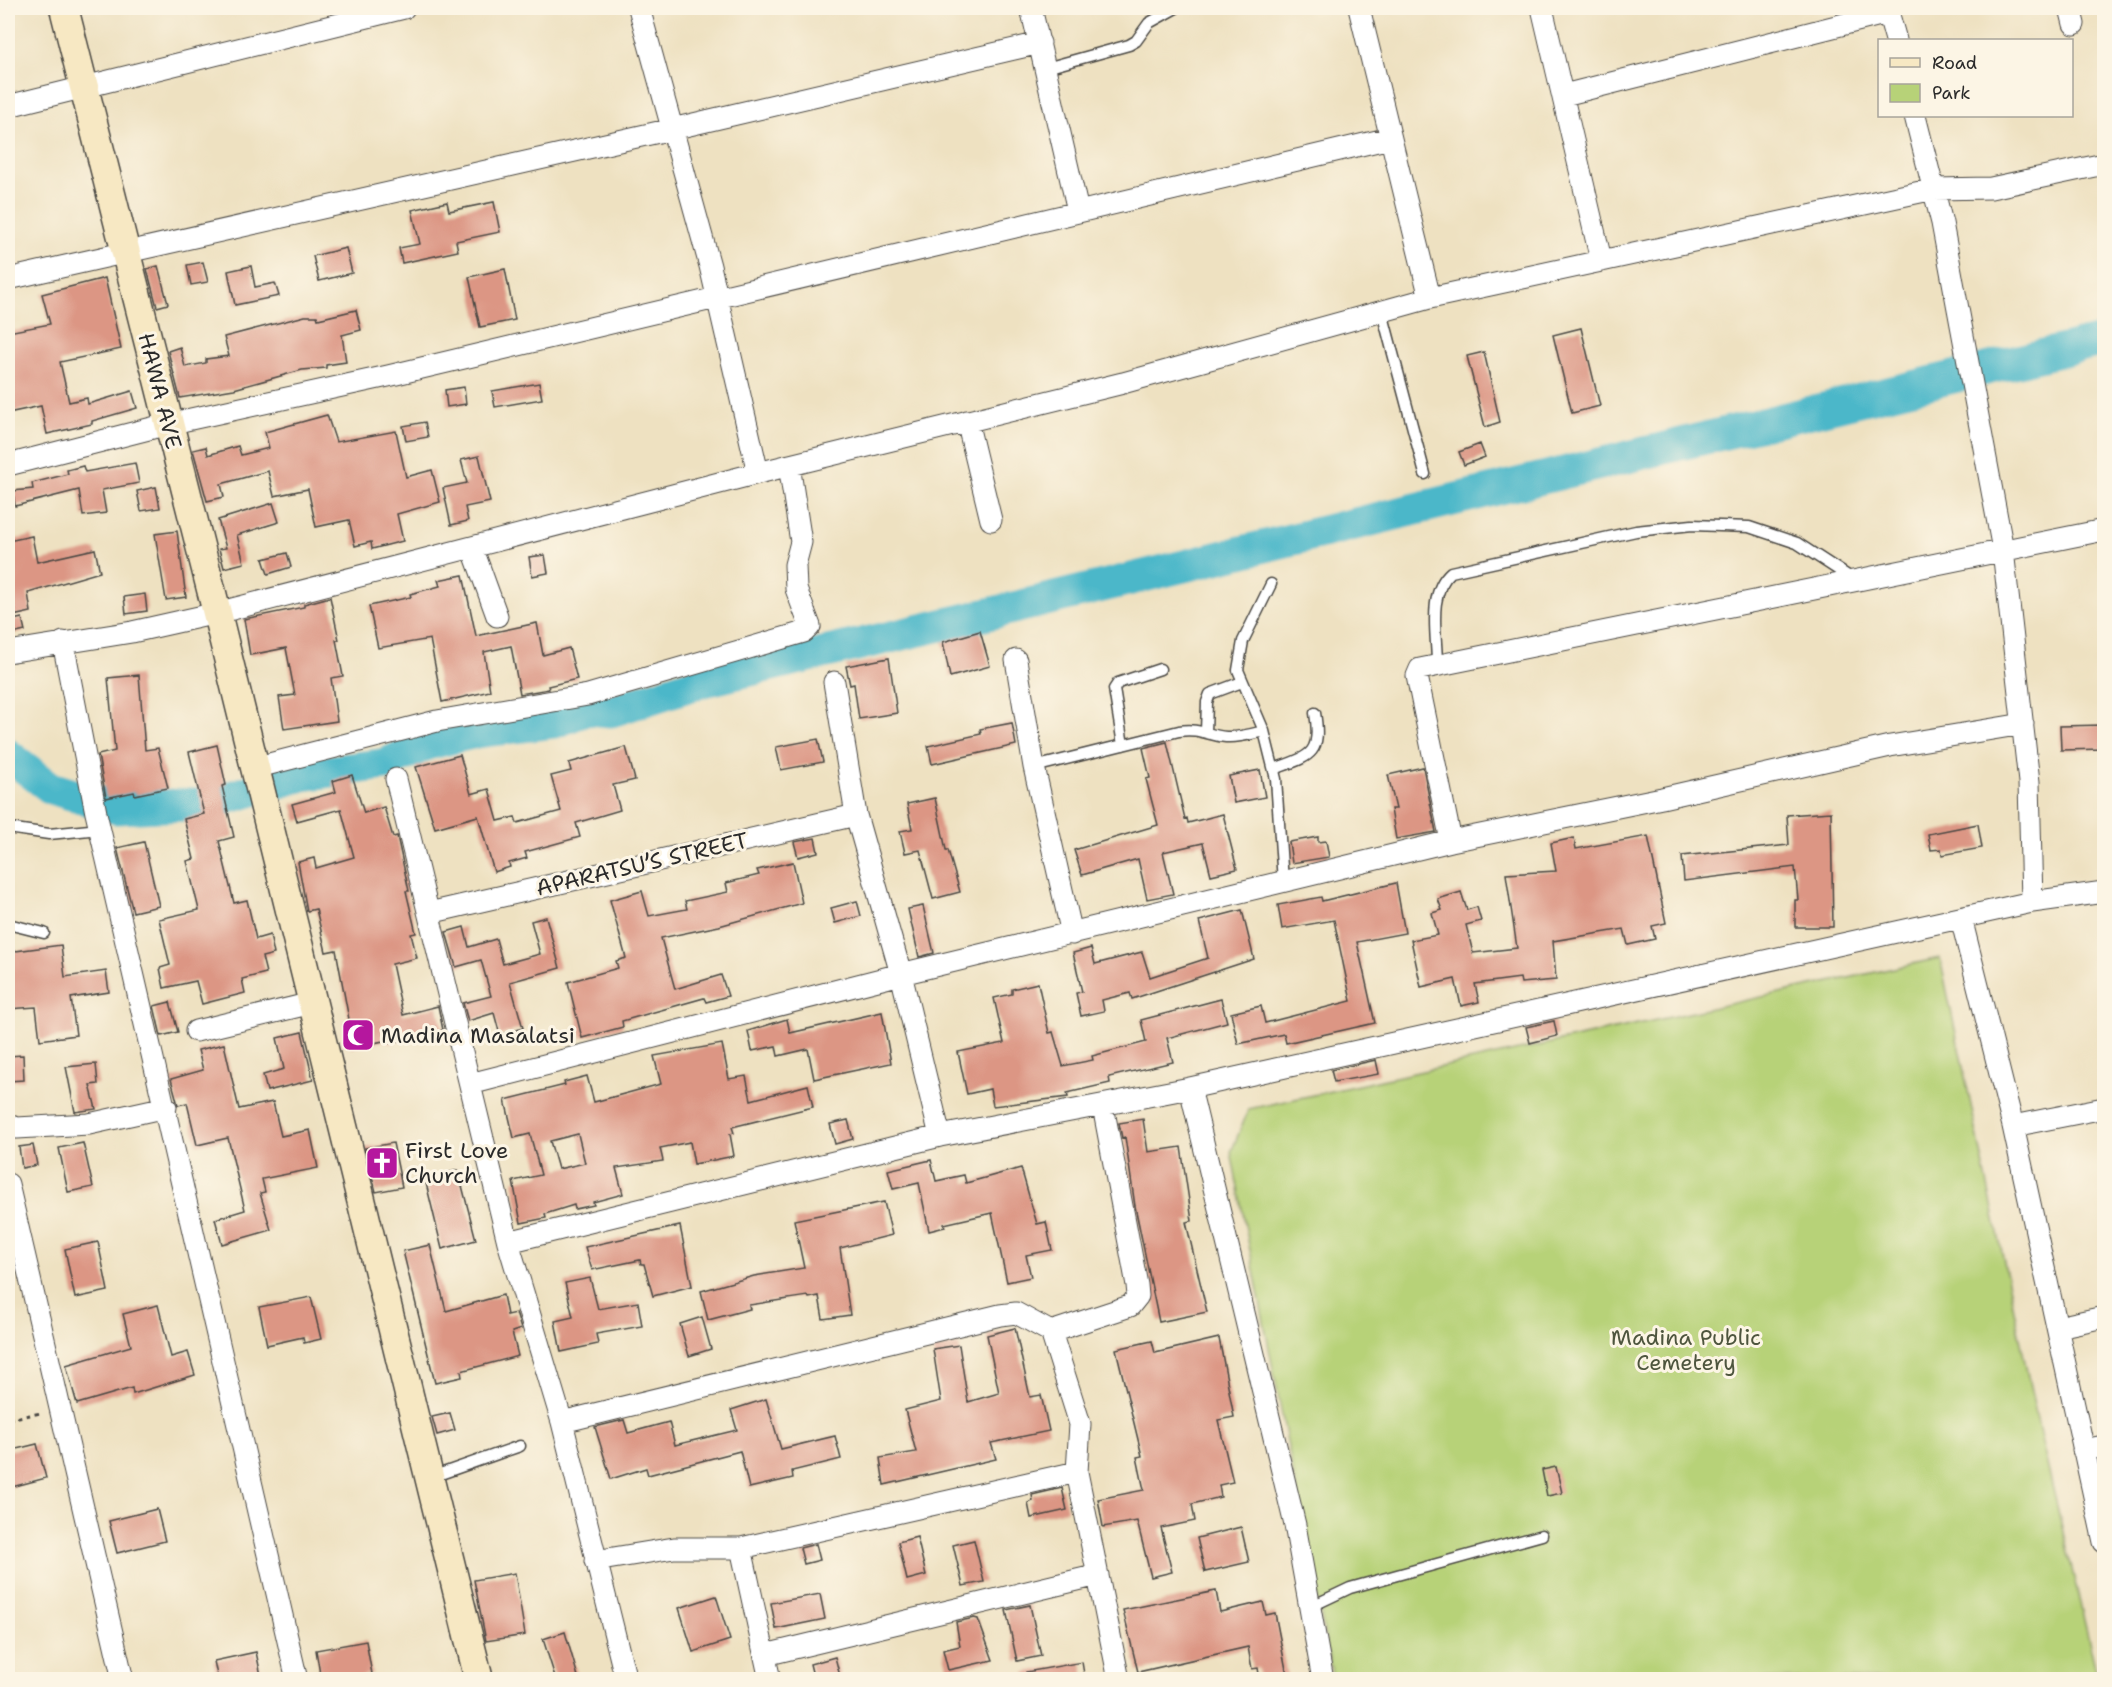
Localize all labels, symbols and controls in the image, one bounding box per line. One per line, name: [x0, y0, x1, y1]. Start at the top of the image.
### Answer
legend: [1878, 39, 2073, 117]
text: Road: [1932, 51, 1977, 75]
text: Park: [1932, 81, 1971, 105]
street label: HAWA AVE: [132, 330, 188, 452]
street label: APARATSU’S STREET: [533, 825, 751, 903]
mosque icon: Madina Masalatsi: [340, 1017, 376, 1053]
place label: Madina Masalatsi: [381, 1021, 575, 1050]
place label: First Love Church: [405, 1136, 509, 1190]
church icon: First Love Church: [364, 1145, 400, 1181]
park label: Madina Public Cemetery: [1611, 1323, 1761, 1377]

